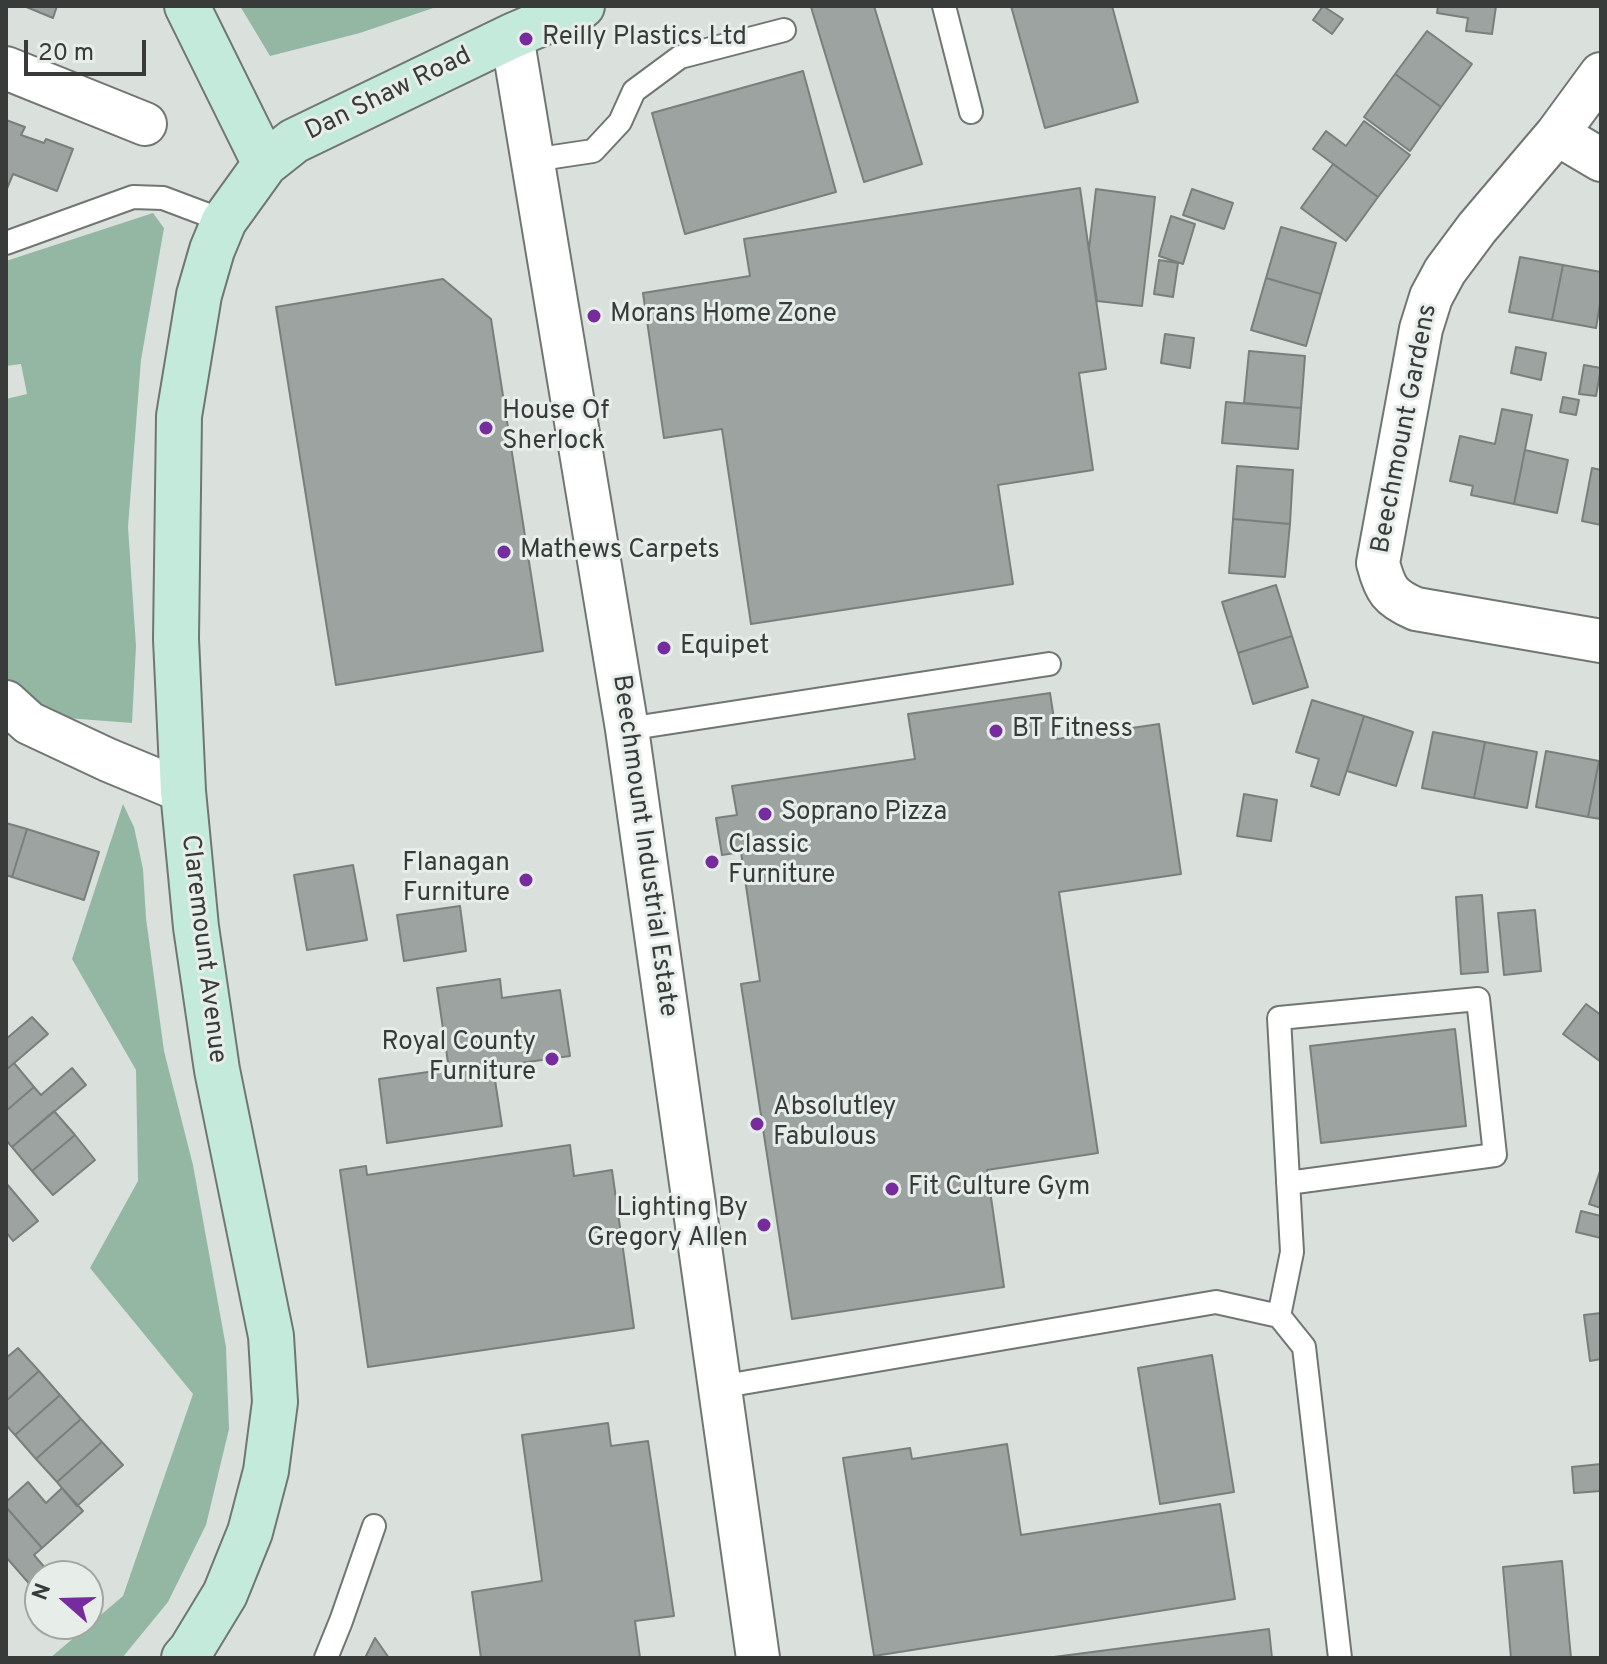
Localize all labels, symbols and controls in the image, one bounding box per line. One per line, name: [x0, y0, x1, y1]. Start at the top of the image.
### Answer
place label: Reilly Plastics Ltd: [542, 23, 747, 55]
scale bar: [28, 24, 150, 74]
marker: Reilly Plastics Ltd: [517, 30, 535, 48]
text: 20 m: [38, 39, 94, 69]
street label: Dan Shaw Road: [301, 41, 477, 149]
place label: Morans Home Zone: [610, 300, 837, 332]
street label: Beechmount Gardens: [1367, 302, 1445, 556]
marker: Morans Home Zone: [585, 307, 603, 325]
place label: House Of Sherlock: [502, 397, 609, 458]
marker: House Of Sherlock: [477, 419, 495, 437]
place label: Mathews Carpets: [520, 536, 720, 568]
marker: Mathews Carpets: [495, 543, 513, 561]
place label: Equipet: [680, 632, 769, 664]
marker: Equipet: [655, 639, 673, 657]
street label: Beechmount Industrial Estate: [604, 673, 682, 1019]
place label: BT Fitness: [1012, 715, 1133, 747]
marker: BT Fitness: [987, 722, 1005, 740]
place label: Soprano Pizza: [781, 798, 947, 830]
marker: Soprano Pizza: [756, 805, 774, 823]
place label: Classic Furniture: [728, 831, 835, 892]
street label: Claremount Avenue: [172, 833, 232, 1065]
place label: Flanagan Furniture: [402, 849, 510, 910]
marker: Classic Furniture: [703, 853, 721, 871]
marker: Flanagan Furniture: [517, 871, 535, 889]
place label: Royal County Furniture: [382, 1028, 536, 1090]
marker: Royal County Furniture: [543, 1050, 561, 1068]
place label: Absolutley Fabulous: [773, 1093, 896, 1154]
marker: Absolutley Fabulous: [748, 1115, 766, 1133]
place label: Fit Culture Gym: [908, 1173, 1090, 1205]
marker: Fit Culture Gym: [883, 1180, 901, 1198]
place label: Lighting By Gregory Allen: [587, 1194, 748, 1256]
marker: Lighting By Gregory Allen: [755, 1216, 773, 1234]
north arrow: [24, 1560, 104, 1640]
text: N: [27, 1580, 58, 1604]

